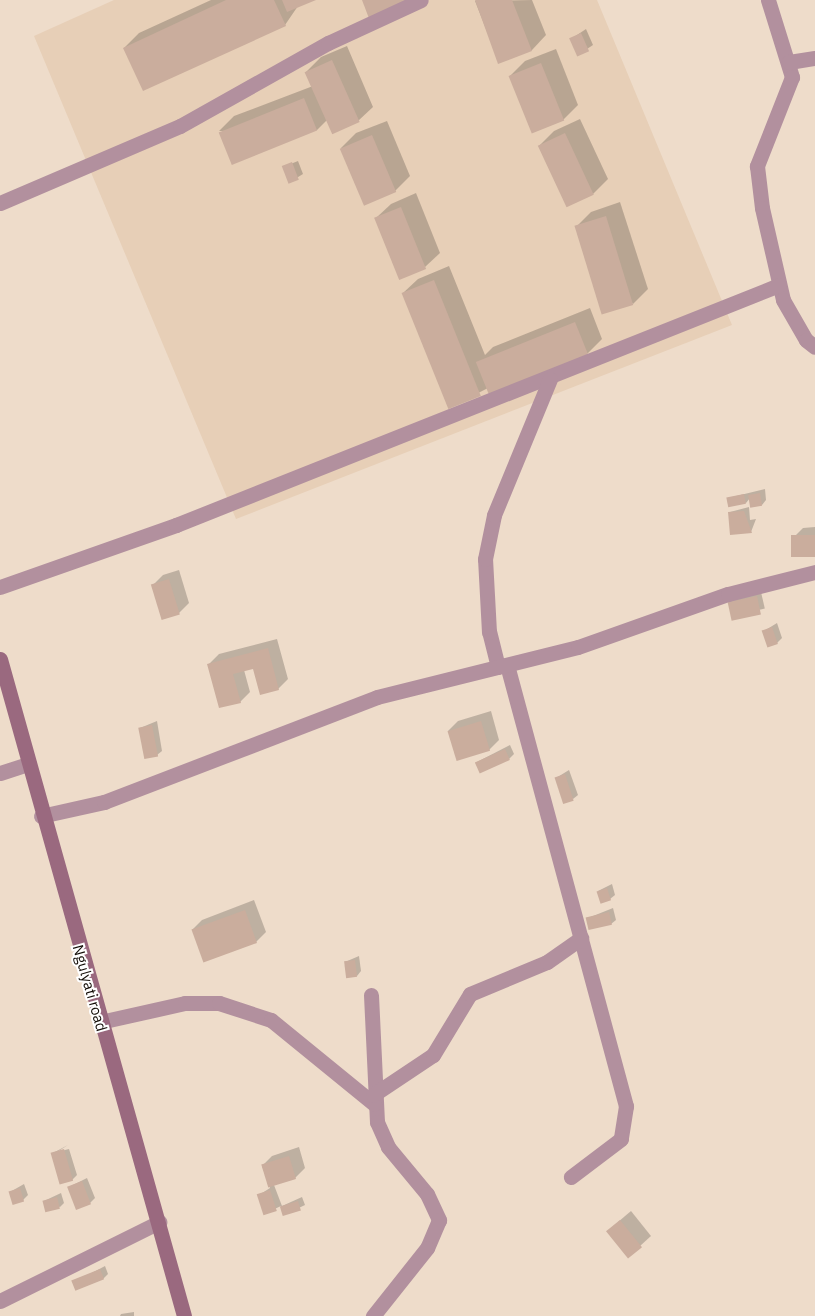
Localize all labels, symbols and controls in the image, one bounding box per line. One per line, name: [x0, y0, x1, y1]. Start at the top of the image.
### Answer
street label: Ngulyati road: [69, 943, 111, 1033]

